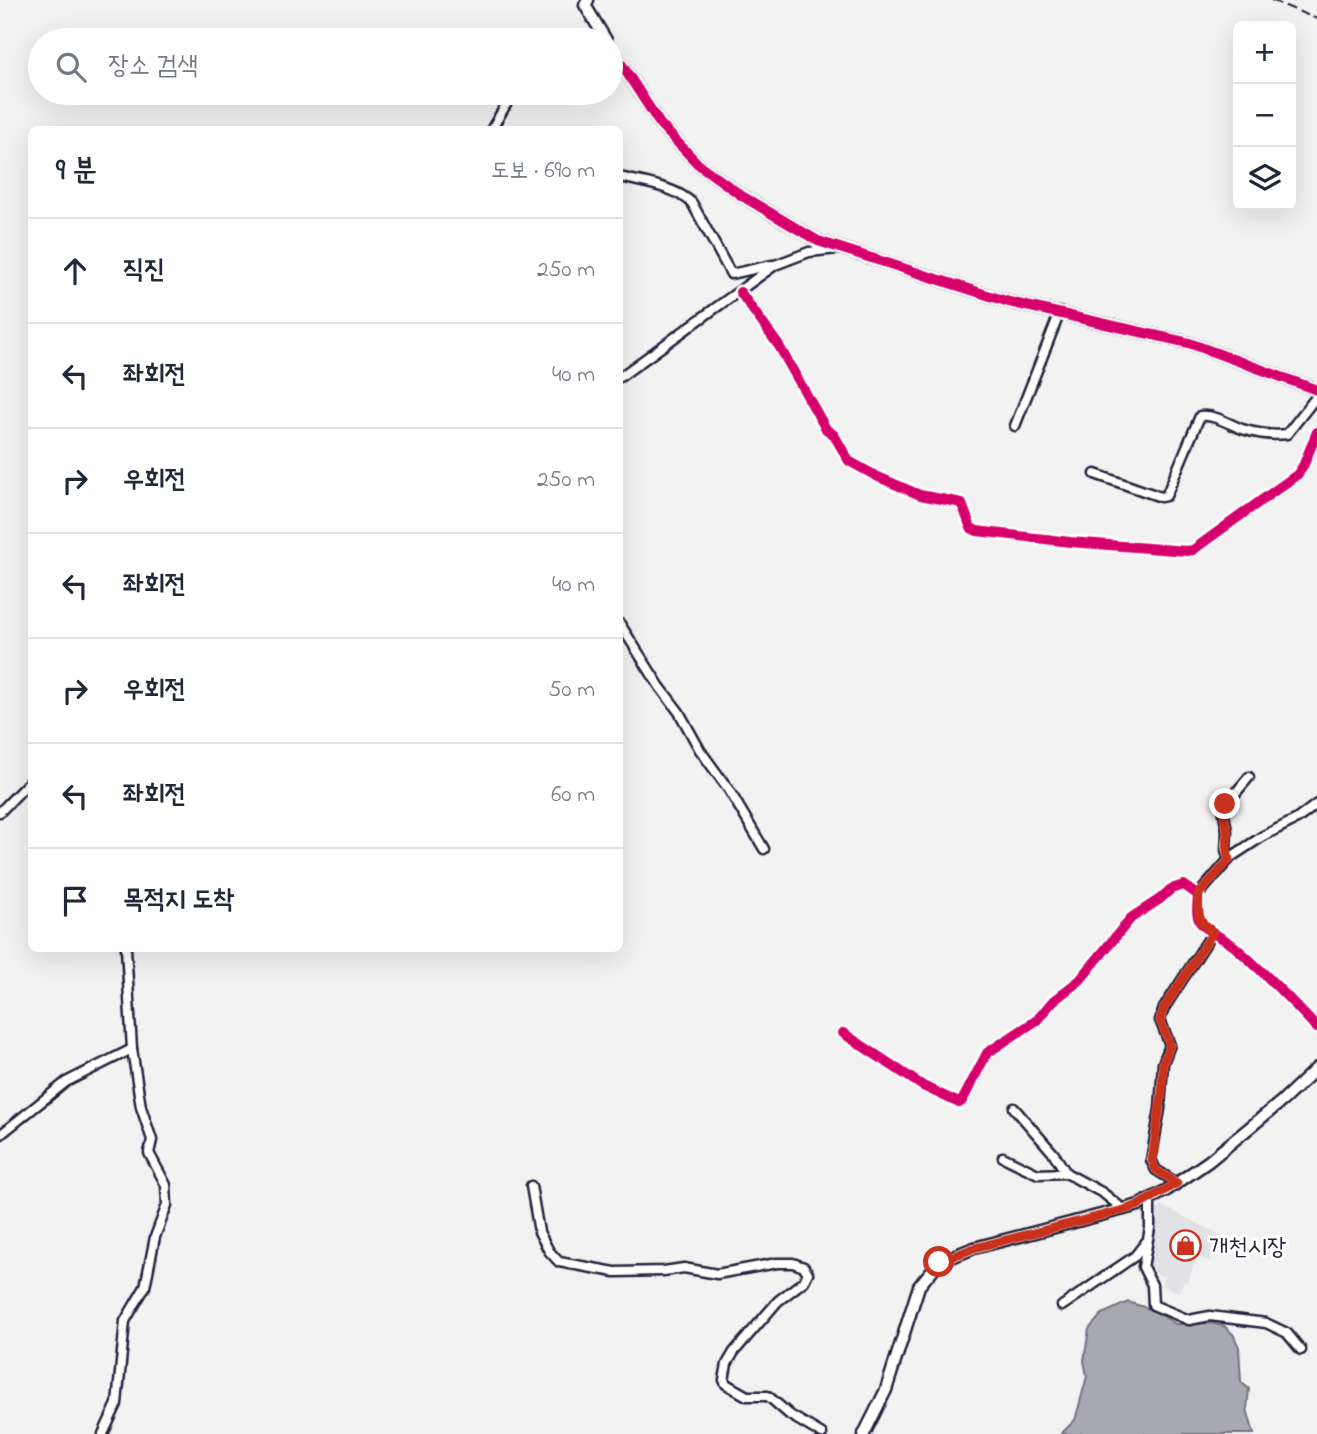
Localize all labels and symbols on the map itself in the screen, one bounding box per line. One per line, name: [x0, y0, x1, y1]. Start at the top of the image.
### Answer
route end: [1209, 788, 1240, 819]
shop icon: 개천시장: [1169, 1229, 1203, 1263]
place label: 개천시장: [1209, 1231, 1286, 1266]
route start: [923, 1246, 954, 1277]

